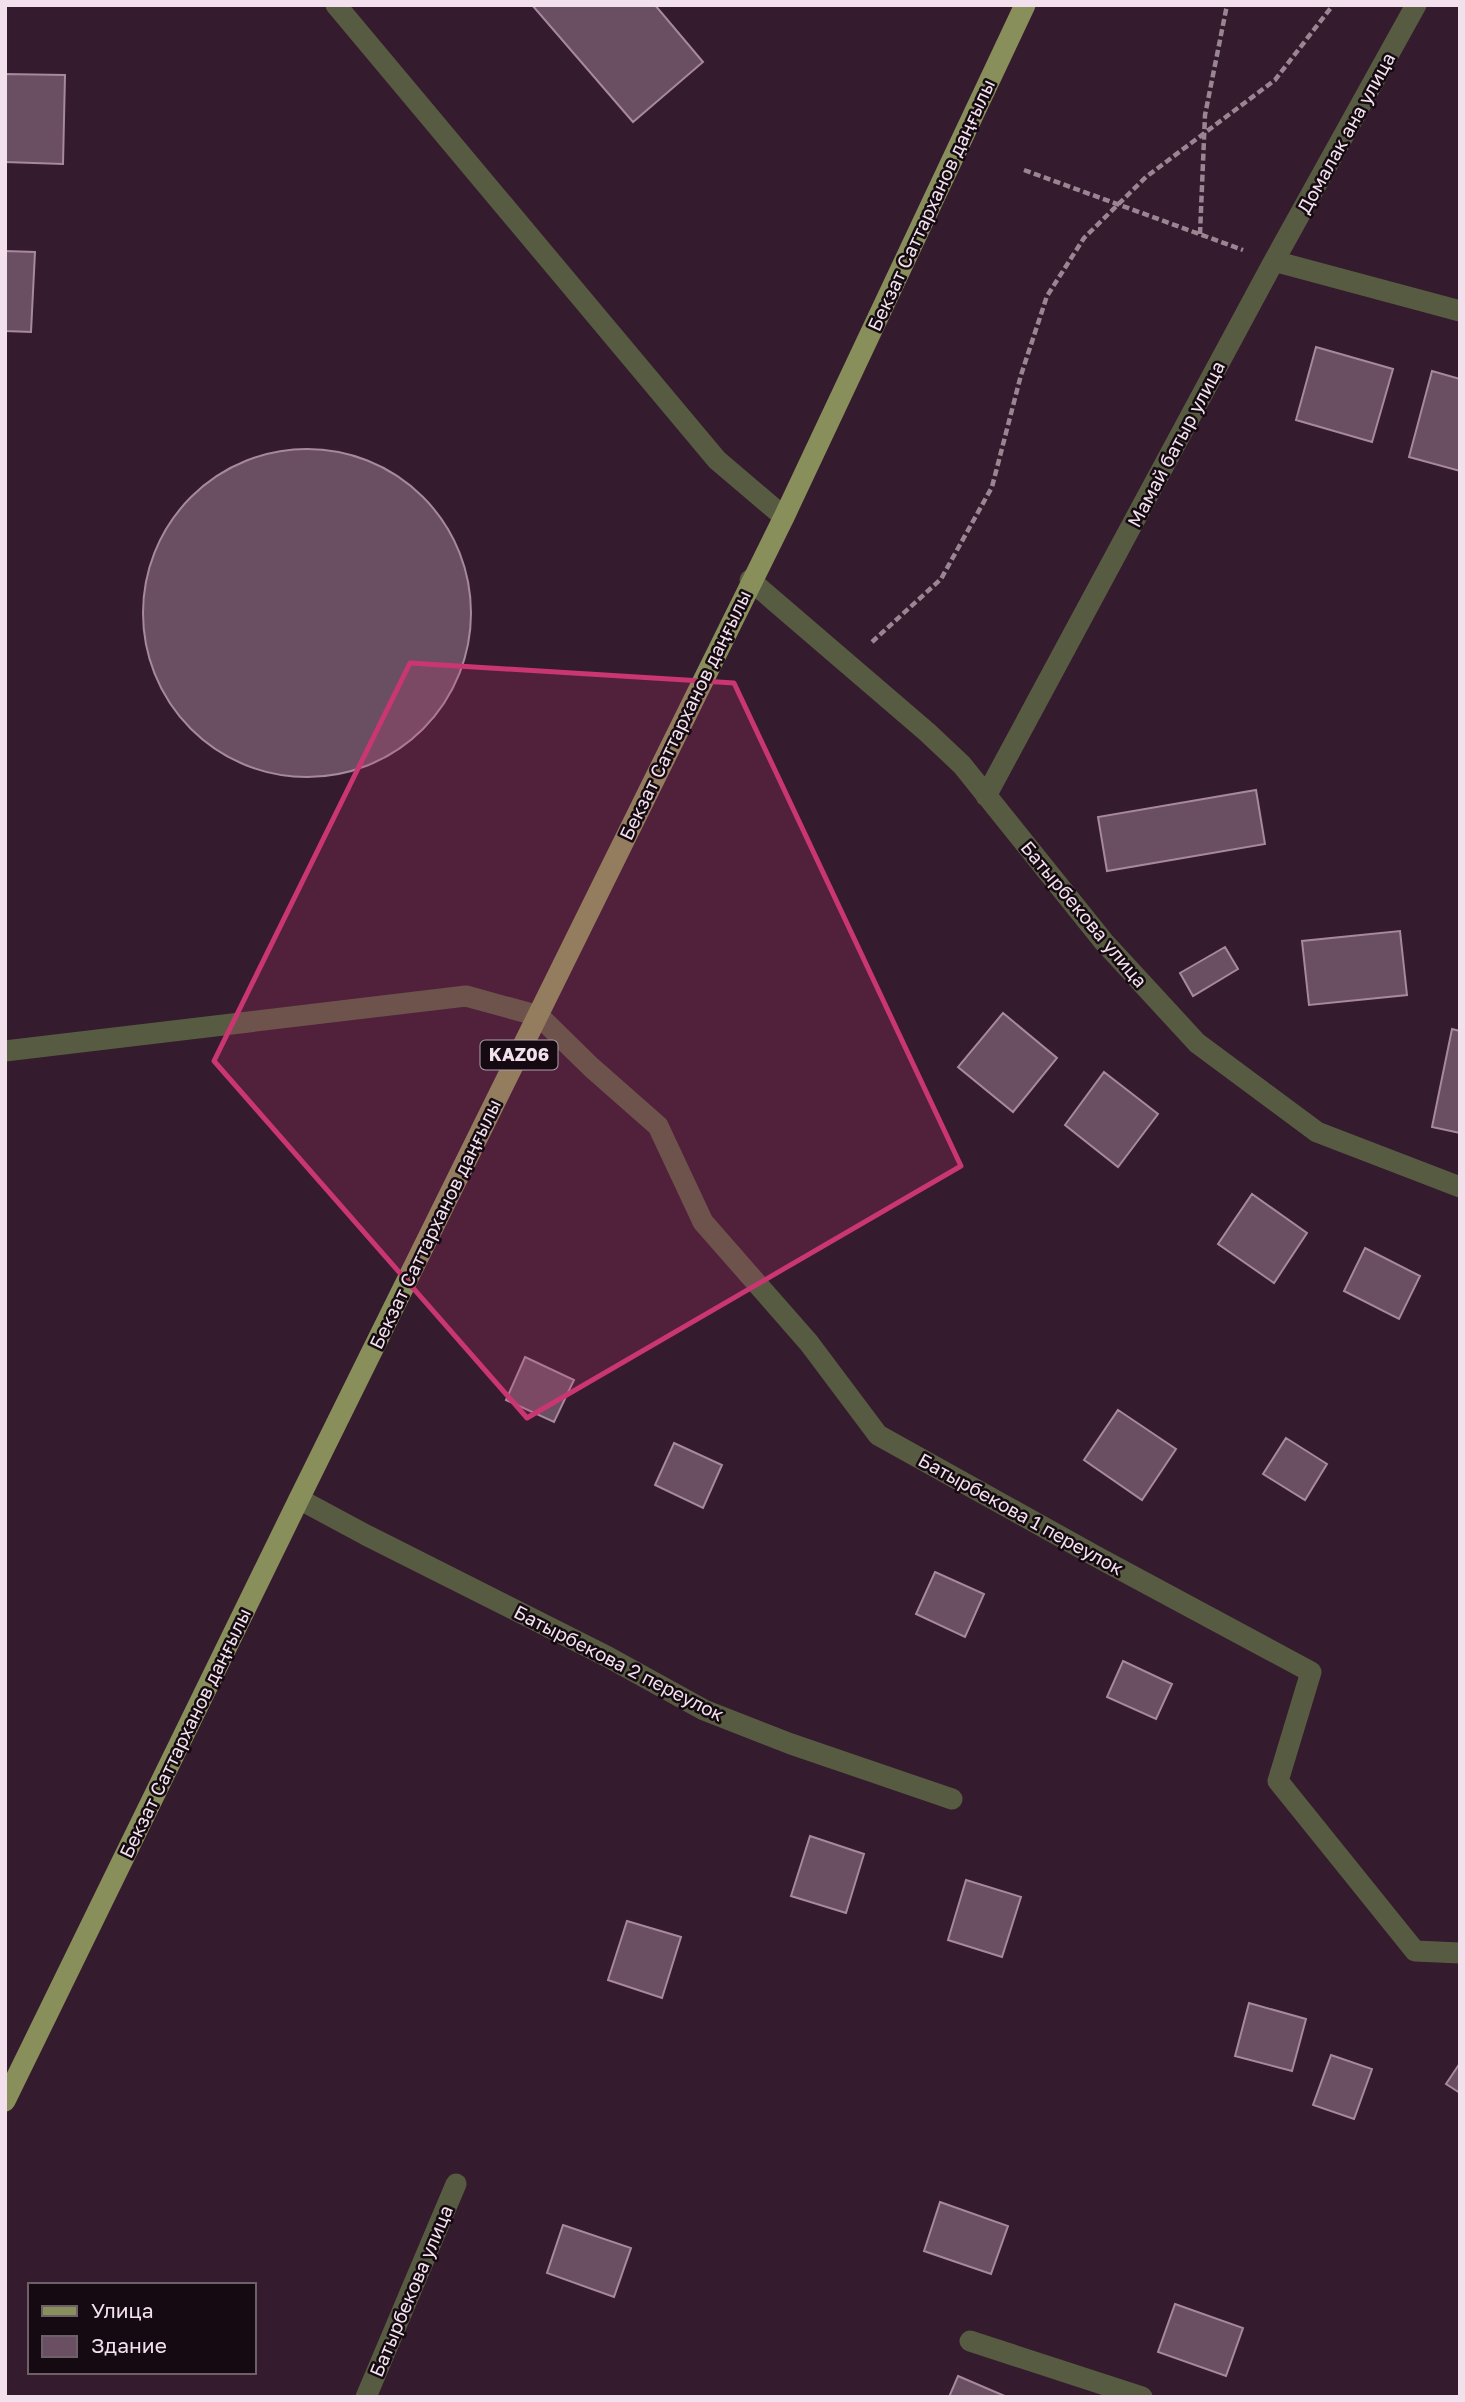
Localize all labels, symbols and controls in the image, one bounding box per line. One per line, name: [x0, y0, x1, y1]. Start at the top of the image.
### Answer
street label: Домалак ана улица: [1292, 48, 1399, 217]
street label: Бекзат Саттарханов даңғылы: [862, 75, 999, 334]
street label: Мамай батыр улица: [1122, 357, 1229, 531]
street label: Бекзат Саттарханов даңғылы: [614, 586, 755, 844]
street label: Батырбекова улица: [1016, 836, 1152, 992]
road number: KАZ06: [480, 1040, 558, 1070]
street label: Бекзат Саттарханов даңғылы: [364, 1095, 505, 1353]
street label: Батырбекова 1 переулок: [915, 1448, 1128, 1580]
street label: Батырбекова 2 переулок: [510, 1599, 728, 1726]
street label: Бекзат Саттарханов даңғылы: [114, 1604, 255, 1862]
street label: Батырбекова улица: [364, 2202, 457, 2380]
legend: [28, 2283, 256, 2374]
text: Улица: [91, 2297, 154, 2323]
text: Здание: [91, 2332, 167, 2358]

